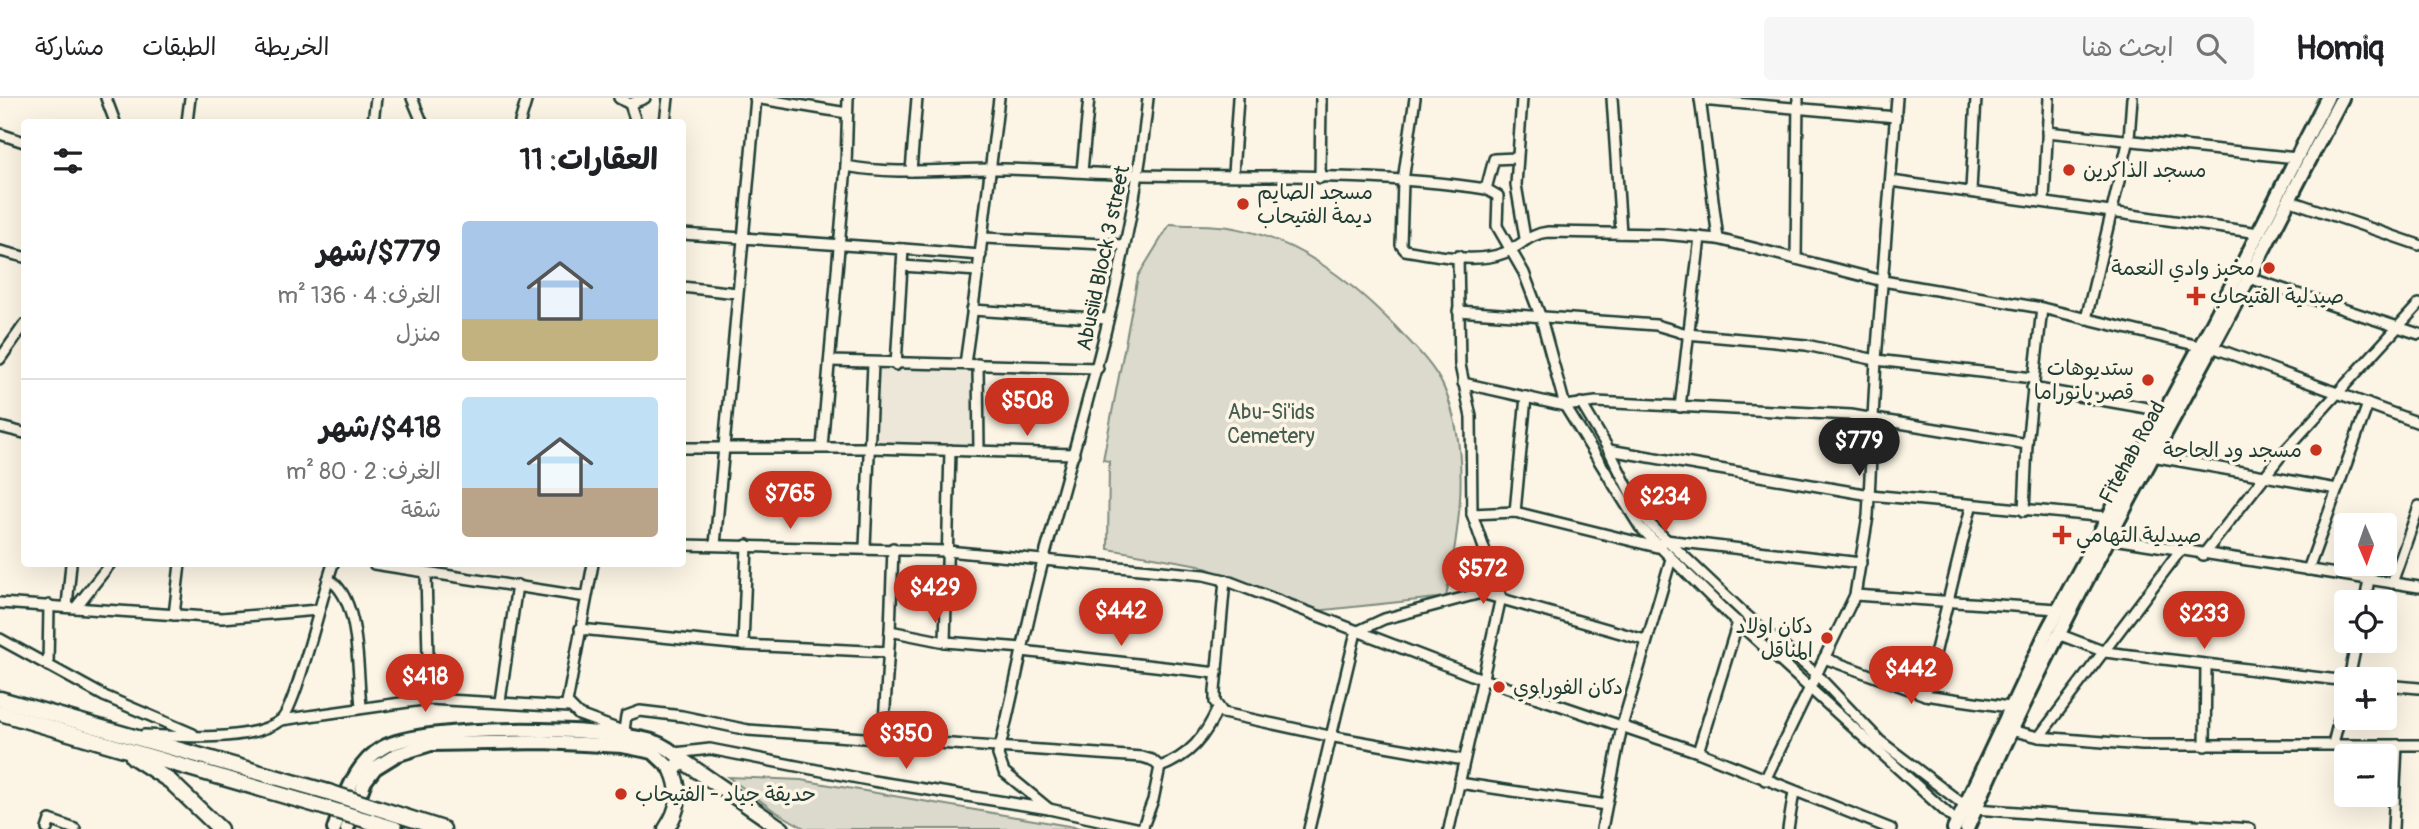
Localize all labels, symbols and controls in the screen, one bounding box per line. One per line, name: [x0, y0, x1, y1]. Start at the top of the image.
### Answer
search box: [1764, 17, 2254, 80]
text: Homiq: [2296, 28, 2384, 69]
icon: search: [2192, 29, 2230, 67]
text: ابحث هنا: [2081, 32, 2174, 64]
text: مشاركة: [35, 33, 104, 62]
text: الطبقات: [142, 33, 217, 62]
text: الخريطة: [255, 33, 329, 62]
text: العقارات: 11: [520, 141, 658, 178]
icon: filters: [49, 142, 87, 180]
place label: مسجد الذاكرين: [2083, 157, 2207, 184]
street label: Abusiid Block 3 street: [1071, 162, 1136, 353]
marker: مسجد الذاكرين: [2061, 162, 2077, 178]
place label: مسجد الصايم ديمة الفتيحاب: [1257, 179, 1373, 230]
marker: مسجد الصايم ديمة الفتيحاب: [1235, 196, 1251, 212]
text: $779/شهر: [317, 233, 441, 270]
icon: home: [518, 249, 602, 333]
place label: مخبز وادي النعمة: [2111, 255, 2255, 283]
marker: مخبز وادي النعمة: [2261, 260, 2277, 276]
text: الغرف: 4 · 136 m²: [278, 281, 441, 310]
place label: صيدلية الفتيحاب: [2210, 283, 2344, 310]
marker: صيدلية الفتيحاب: [2188, 288, 2204, 304]
text: منزل: [396, 319, 441, 348]
place label: ستديوهات قصر بانوراما: [2034, 355, 2134, 406]
marker: ستديوهات قصر بانوراما: [2140, 372, 2156, 388]
pin: $508: [986, 378, 1068, 438]
text: $508: [1001, 386, 1053, 415]
street label: Fitehab Road: [2093, 396, 2172, 508]
park label: Abu-Si'ids Cemetery: [1227, 399, 1315, 450]
text: $418/شهر: [320, 409, 441, 446]
pin: $779: [1818, 418, 1900, 478]
icon: home: [518, 425, 602, 509]
text: $779: [1835, 426, 1883, 455]
place label: مسجد ود الحاجة: [2163, 437, 2302, 464]
marker: مسجد ود الحاجة: [2308, 442, 2324, 458]
text: الغرف: 2 · 80 m²: [286, 457, 441, 486]
pin: $765: [749, 472, 831, 531]
pin: $234: [1624, 474, 1706, 534]
text: $765: [765, 479, 815, 508]
text: $234: [1640, 482, 1690, 511]
text: شقة: [401, 495, 441, 524]
north arrow: [2334, 513, 2398, 576]
map controls: [2334, 513, 2397, 807]
place label: صيدلية التهامي: [2076, 522, 2202, 554]
marker: صيدلية التهامي: [2054, 527, 2070, 543]
pin: $572: [1442, 546, 1524, 606]
text: $572: [1458, 554, 1508, 583]
pin: $429: [894, 566, 976, 625]
text: $429: [910, 573, 960, 602]
pin: $442: [1080, 588, 1162, 648]
button: locate: [2334, 590, 2397, 653]
pin: $233: [2163, 592, 2245, 651]
text: $442: [1095, 596, 1147, 625]
text: $233: [2179, 599, 2229, 628]
place label: دكان اولاد المناقل: [1735, 613, 1813, 664]
marker: دكان اولاد المناقل: [1819, 630, 1835, 646]
pin: $442: [1870, 646, 1952, 706]
pin: $418: [384, 654, 466, 714]
text: $442: [1885, 654, 1937, 683]
text: $418: [402, 662, 448, 691]
button: +: [2334, 667, 2397, 730]
place label: دكان الفوراوي: [1513, 674, 1623, 702]
marker: دكان الفوراوي: [1491, 679, 1507, 695]
pin: $350: [865, 712, 947, 771]
text: $350: [879, 719, 933, 748]
button: −: [2334, 744, 2397, 807]
place label: حديقة جياد - الفتيحاب: [635, 781, 816, 808]
marker: حديقة جياد - الفتيحاب: [613, 786, 629, 802]

